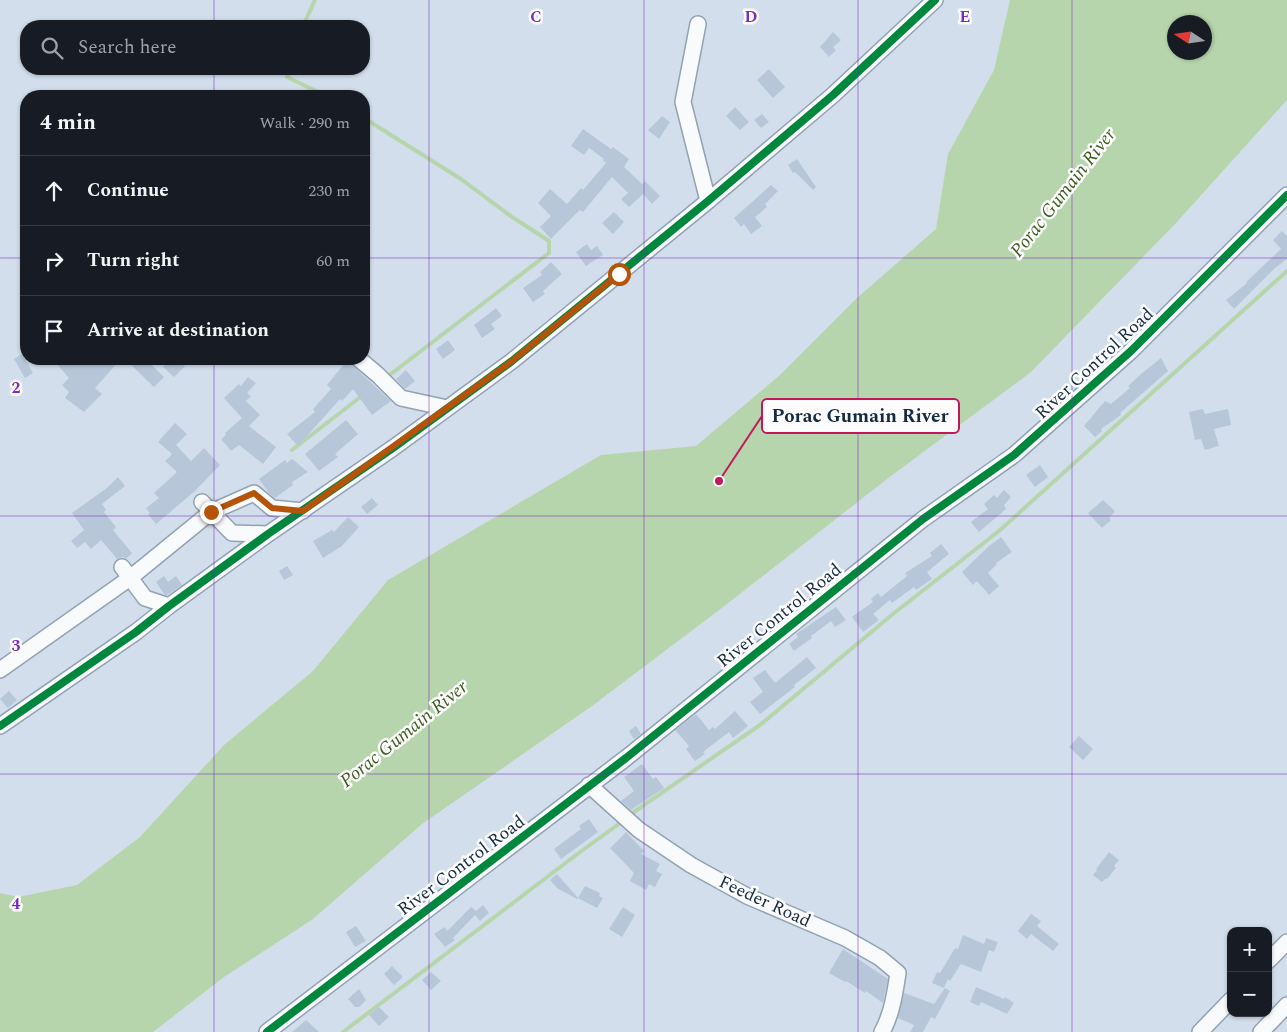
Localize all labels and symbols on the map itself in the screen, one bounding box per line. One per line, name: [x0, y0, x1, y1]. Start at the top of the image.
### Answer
text: C: [530, 5, 542, 29]
text: D: [745, 5, 758, 29]
text: E: [960, 5, 970, 29]
north arrow: [1167, 15, 1212, 60]
water label: Porac Gumain River: [1003, 122, 1123, 264]
route start: [608, 263, 631, 286]
street label: River Control Road: [1029, 301, 1160, 426]
text: 2: [12, 376, 21, 400]
callout: Porac Gumain River: [762, 399, 959, 433]
text: Porac Gumain River: [771, 402, 949, 431]
route end: [200, 501, 223, 524]
street label: River Control Road: [711, 557, 847, 674]
text: 3: [12, 634, 21, 658]
water label: Porac Gumain River: [334, 673, 475, 795]
street label: River Control Road: [392, 808, 531, 922]
street label: Feeder Road: [714, 868, 815, 935]
text: 4: [12, 892, 21, 916]

